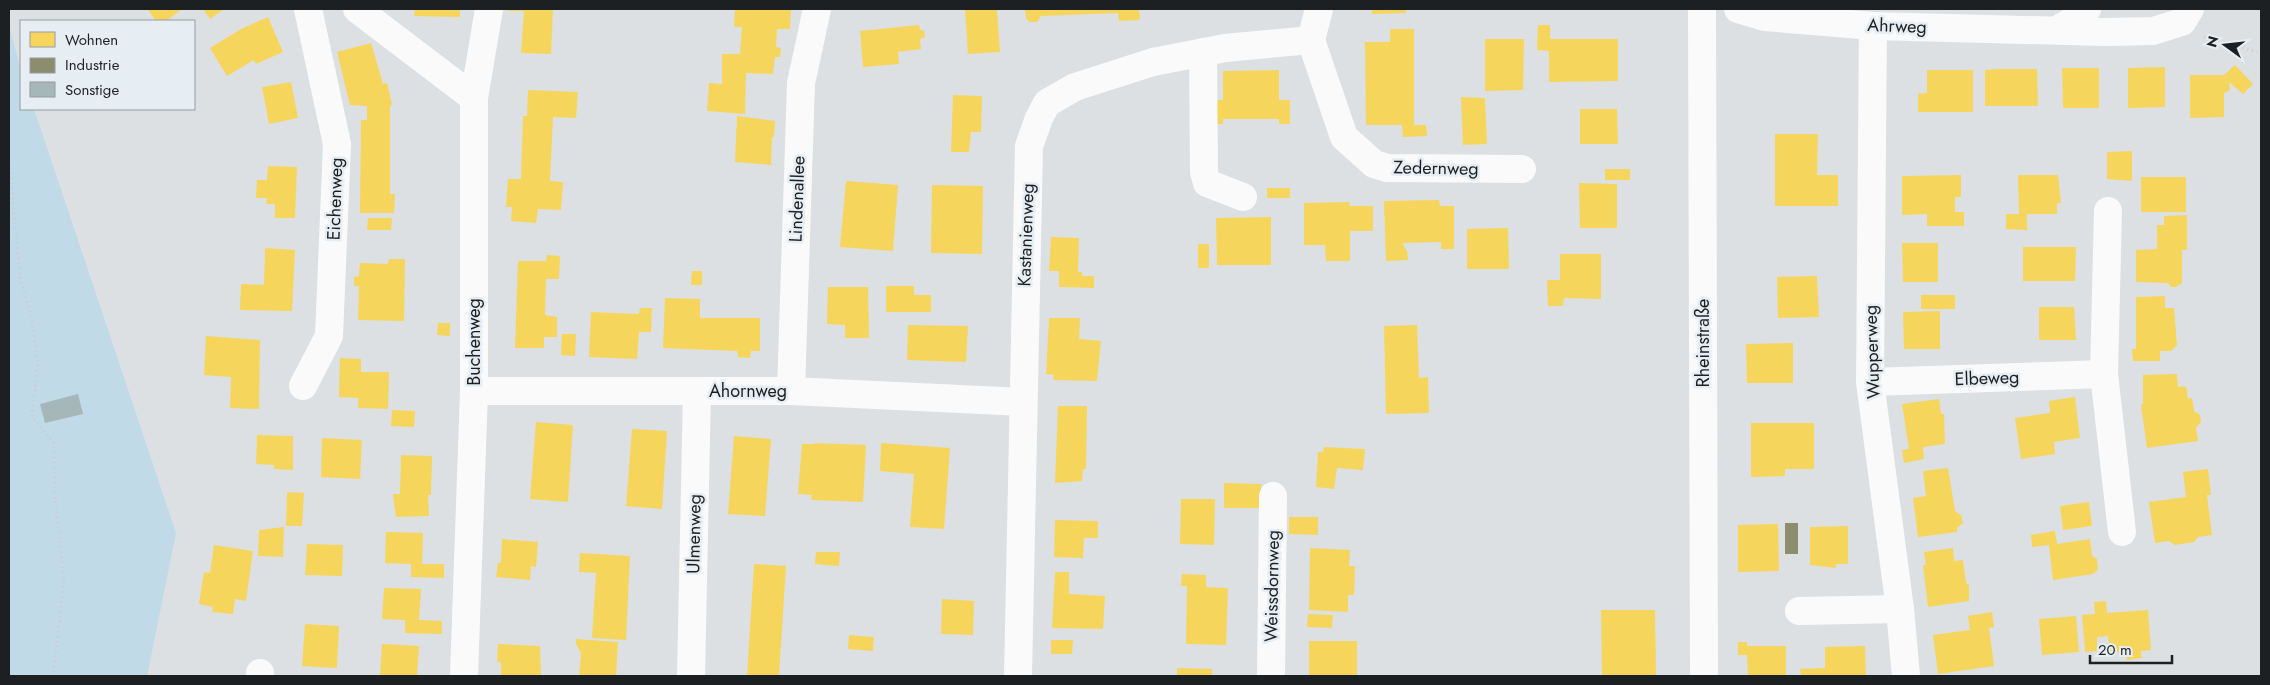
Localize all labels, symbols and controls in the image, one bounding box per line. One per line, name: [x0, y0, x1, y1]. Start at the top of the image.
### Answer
street label: Ahrweg: [1867, 12, 1927, 40]
legend: [20, 20, 195, 110]
north arrow: [2200, 20, 2250, 70]
text: Wohnen: [65, 29, 118, 51]
text: N: [2201, 34, 2224, 50]
text: Industrie: [65, 54, 120, 76]
text: Sonstige: [65, 79, 119, 101]
street label: Zedernweg: [1393, 154, 1479, 182]
street label: Lindenallee: [782, 155, 812, 243]
street label: Eichenweg: [321, 157, 349, 241]
street label: Kastanienweg: [1011, 183, 1041, 287]
street label: Buchenweg: [461, 298, 487, 386]
street label: Rheinstraße: [1690, 299, 1716, 387]
street label: Wupperweg: [1857, 305, 1887, 399]
street label: Elbeweg: [1954, 364, 2020, 392]
street label: Ahornweg: [709, 378, 787, 404]
street label: Ulmenweg: [680, 494, 708, 574]
street label: Weissdornweg: [1258, 530, 1286, 642]
scale bar: [2090, 632, 2172, 664]
text: 20 m: [2098, 639, 2132, 661]

